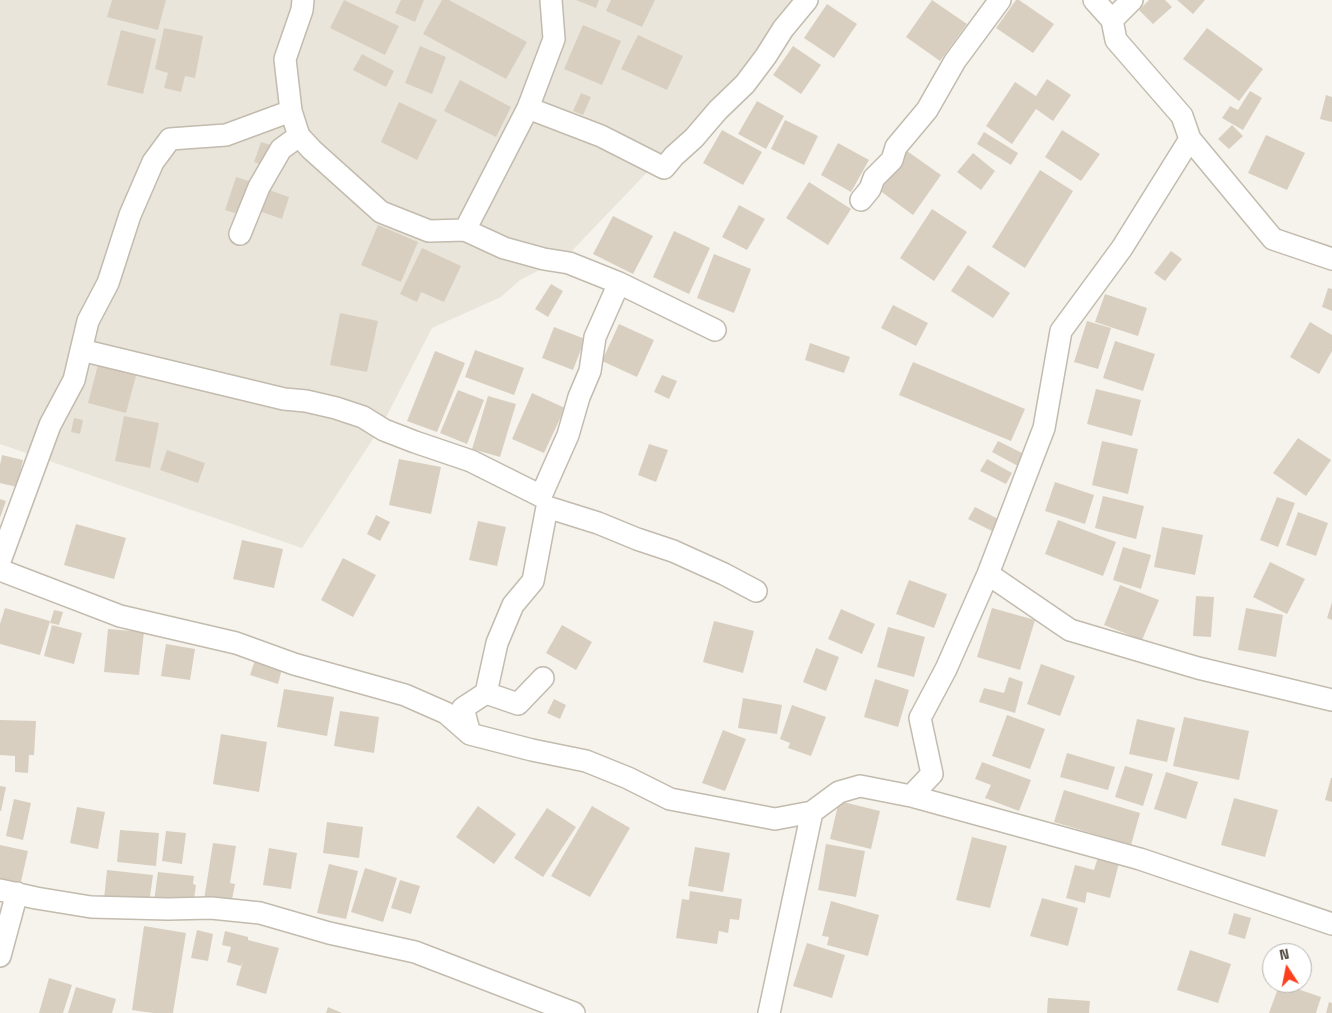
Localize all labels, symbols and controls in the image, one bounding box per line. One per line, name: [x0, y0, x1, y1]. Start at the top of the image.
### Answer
north arrow: [1262, 943, 1312, 993]
text: N: [1278, 945, 1291, 964]

